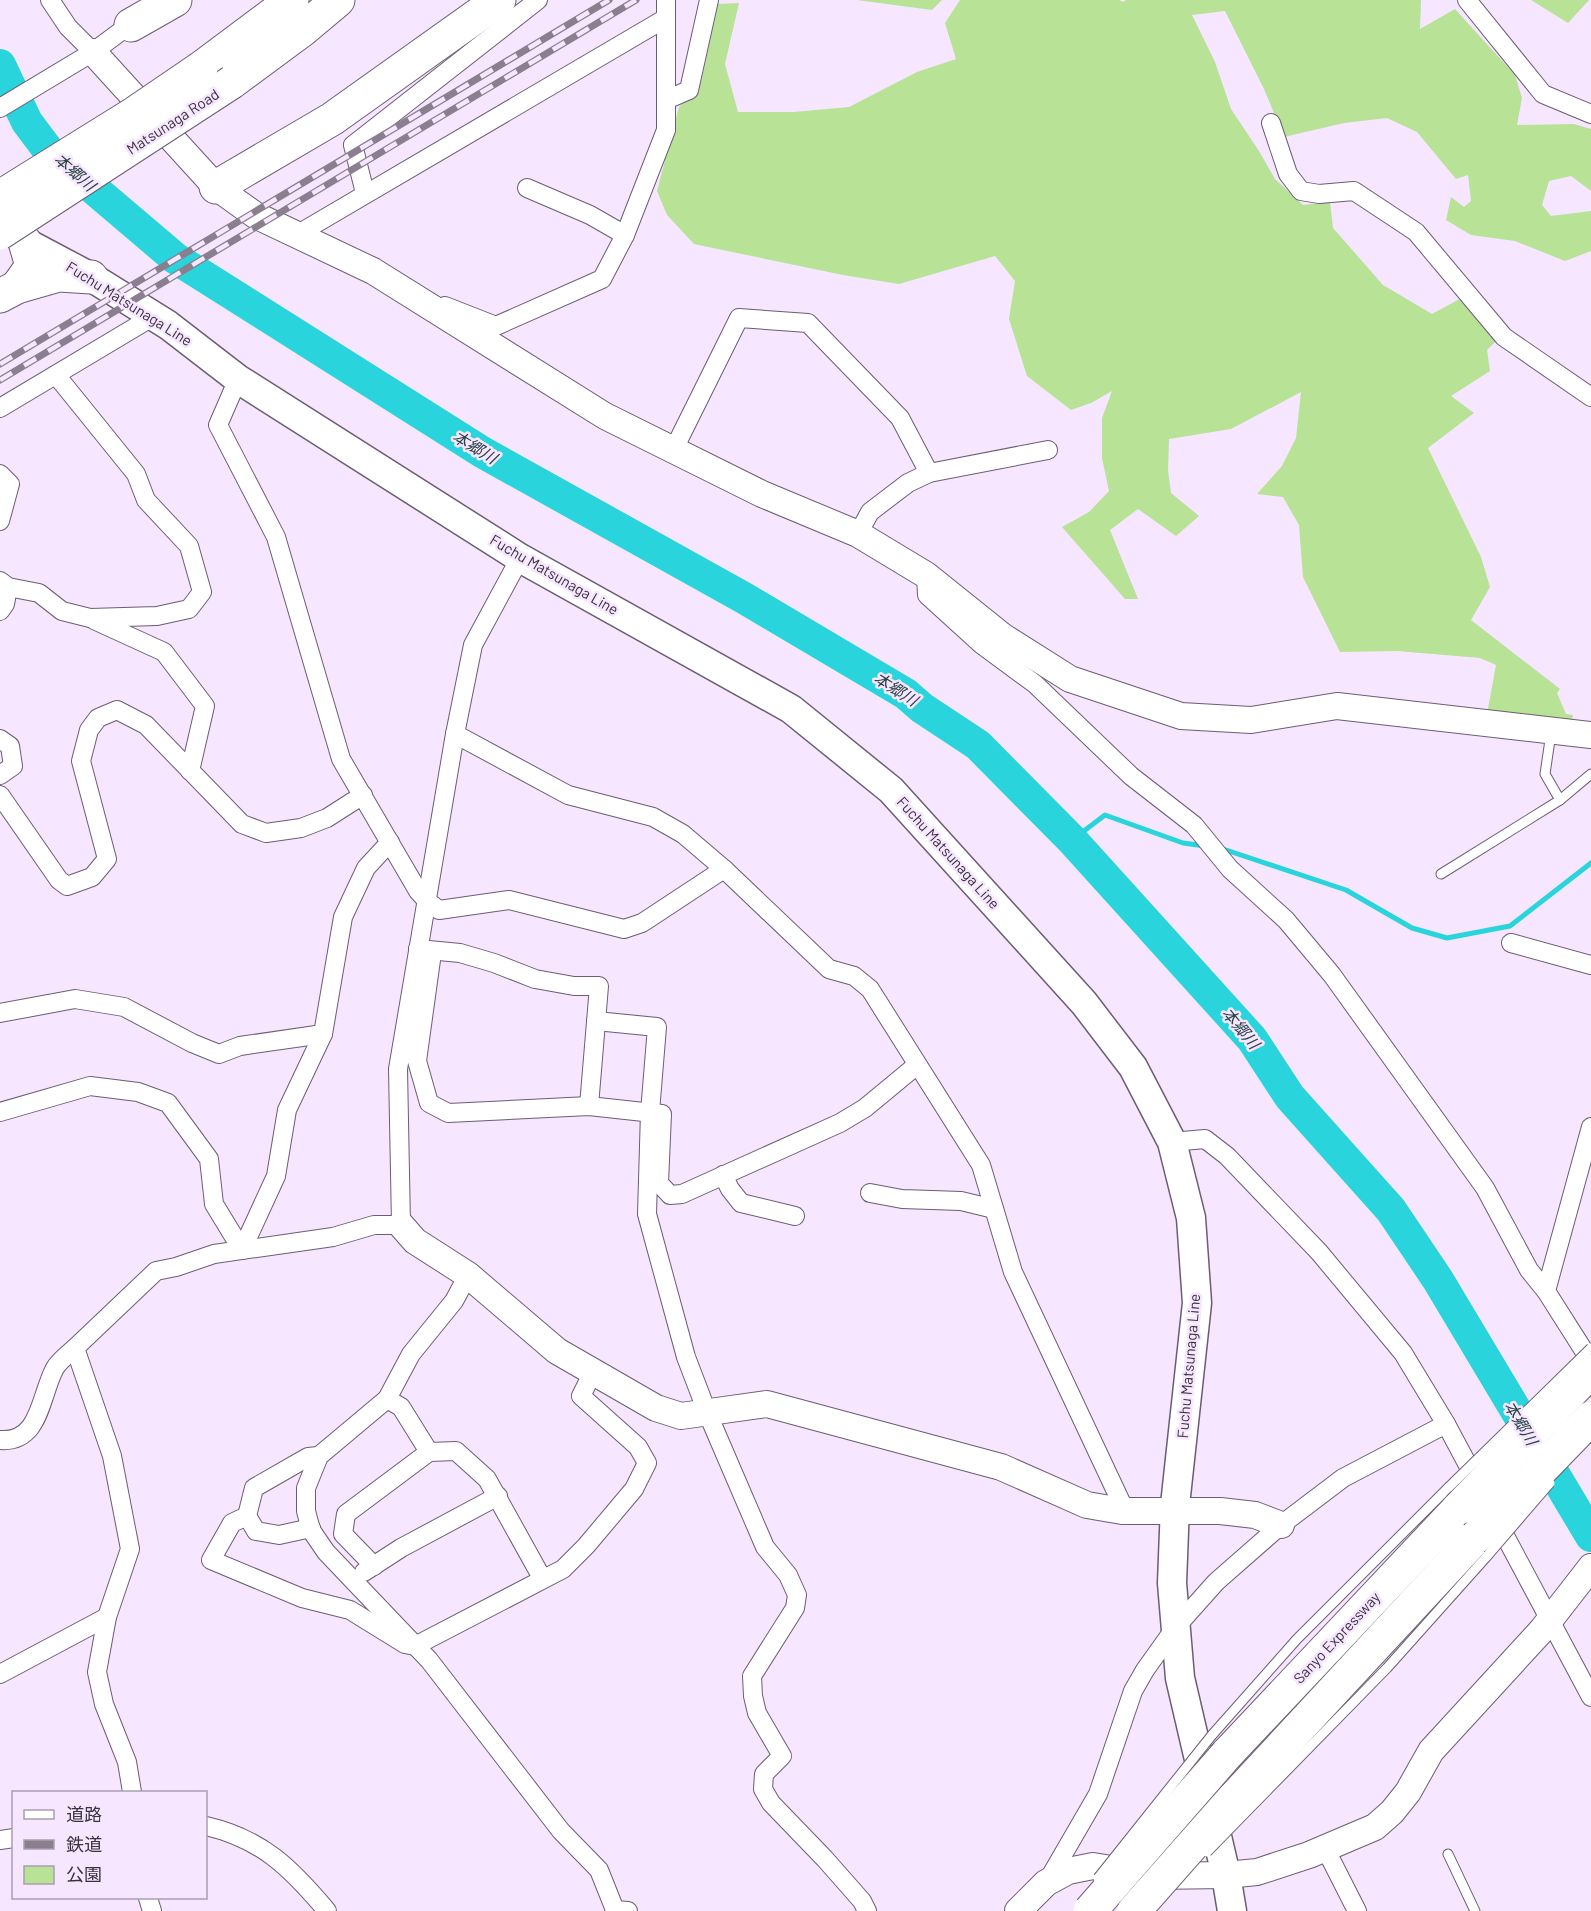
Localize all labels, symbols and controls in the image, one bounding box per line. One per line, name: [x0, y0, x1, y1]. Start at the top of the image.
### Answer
street label: Matsunaga Road: [123, 85, 222, 158]
water label: 本郷川: [51, 149, 101, 196]
street label: Fuchu Matsunaga Line: [63, 257, 196, 349]
water label: 本郷川: [450, 426, 502, 468]
street label: Fuchu Matsunaga Line: [487, 530, 622, 618]
water label: 本郷川: [871, 668, 923, 710]
street label: Fuchu Matsunaga Line: [894, 792, 1004, 912]
water label: 本郷川: [1219, 1003, 1265, 1054]
street label: Fuchu Matsunaga Line: [1173, 1293, 1203, 1439]
water label: 本郷川: [1501, 1397, 1543, 1450]
street label: Sanyo Expressway: [1289, 1588, 1383, 1687]
legend: [12, 1791, 207, 1899]
text: 道路: [66, 1803, 102, 1825]
text: 鉄道: [66, 1833, 102, 1855]
text: 公園: [66, 1863, 102, 1885]

